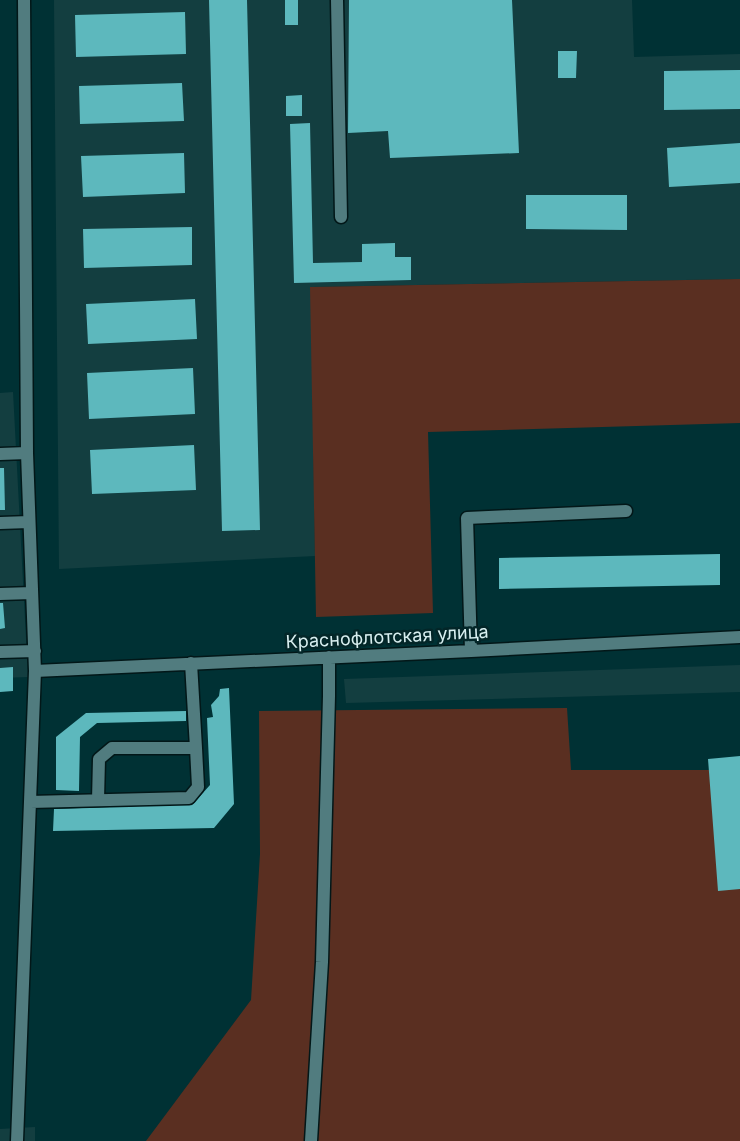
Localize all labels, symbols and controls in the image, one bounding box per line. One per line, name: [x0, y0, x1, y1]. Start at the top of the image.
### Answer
street label: Краснофлотская улица: [285, 621, 489, 652]

